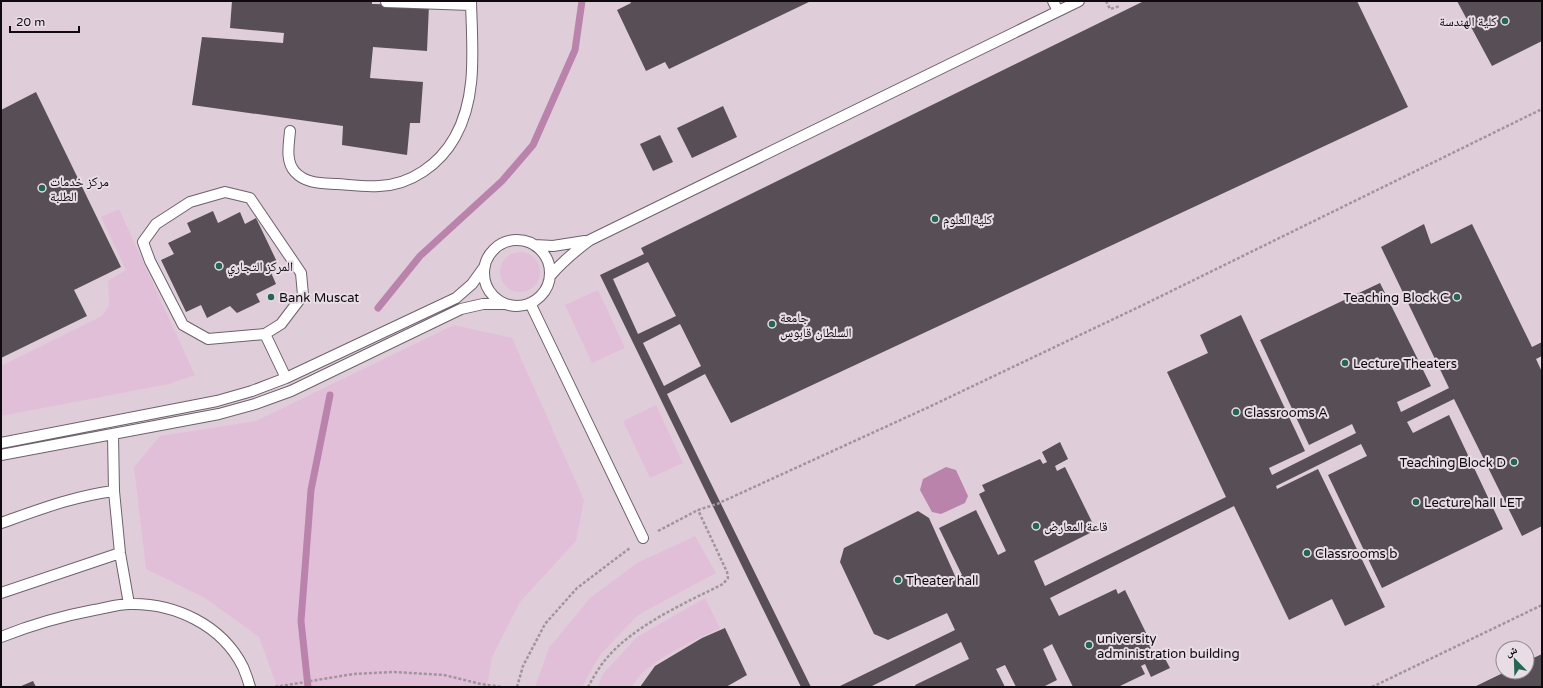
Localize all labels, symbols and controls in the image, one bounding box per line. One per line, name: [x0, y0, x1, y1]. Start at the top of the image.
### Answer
scale bar: [10, 8, 79, 34]
place label: كلية الهندسة: [1439, 14, 1498, 30]
text: 20 m: [16, 15, 45, 29]
marker: كلية الهندسة: [1500, 16, 1510, 26]
place label: مركز خدمات الطلبة: [50, 174, 109, 205]
marker: مركز خدمات الطلبة: [37, 183, 47, 193]
place label: كلية العلوم: [943, 212, 993, 228]
marker: كلية العلوم: [930, 214, 940, 224]
place label: المركز التجاري: [227, 259, 293, 277]
marker: المركز التجاري: [214, 261, 224, 271]
place label: Bank Muscat: [279, 290, 359, 306]
place label: Teaching Block C: [1343, 290, 1449, 306]
marker: Bank Muscat: [266, 292, 276, 302]
marker: Teaching Block C: [1452, 292, 1462, 302]
place label: جامعة السلطان قابوس: [780, 310, 852, 341]
marker: جامعة السلطان قابوس: [767, 319, 777, 329]
place label: Lecture Theaters: [1353, 356, 1457, 372]
marker: Lecture Theaters: [1340, 358, 1350, 368]
place label: Classrooms A: [1244, 405, 1328, 421]
marker: Classrooms A: [1231, 407, 1241, 417]
place label: Teaching Block D: [1399, 455, 1506, 471]
marker: Teaching Block D: [1509, 457, 1519, 467]
place label: Lecture hall LET: [1424, 495, 1523, 511]
marker: Lecture hall LET: [1411, 497, 1421, 507]
place label: قاعة المعارض: [1044, 519, 1108, 535]
marker: قاعة المعارض: [1031, 521, 1041, 531]
place label: Classrooms b: [1315, 546, 1397, 562]
marker: Classrooms b: [1302, 548, 1312, 558]
place label: Theater hall: [906, 573, 979, 589]
marker: Theater hall: [893, 575, 903, 585]
place label: university administration building: [1097, 631, 1240, 662]
marker: university administration building: [1084, 640, 1094, 650]
north arrow: [1495, 640, 1535, 680]
text: ش: [1503, 643, 1520, 660]

